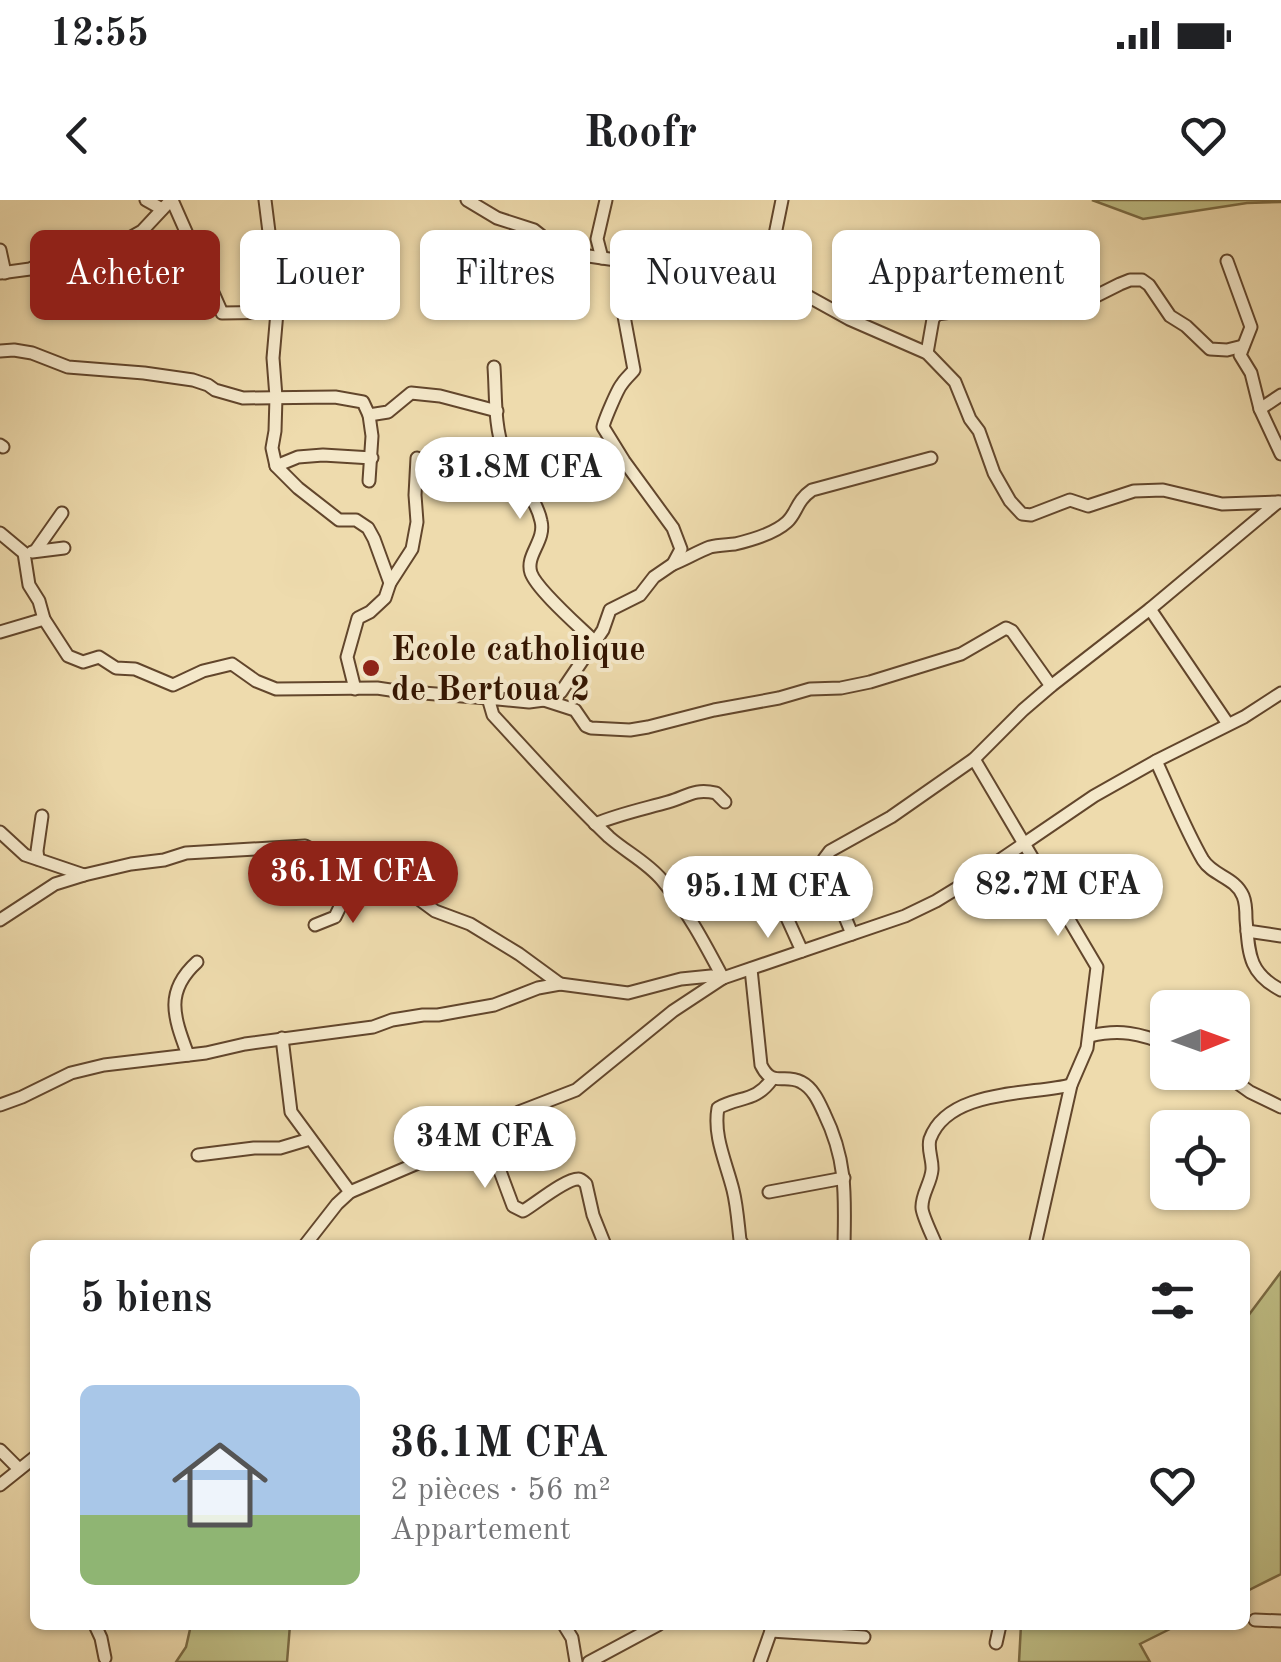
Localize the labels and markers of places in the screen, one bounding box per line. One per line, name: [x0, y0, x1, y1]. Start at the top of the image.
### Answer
pin: 31.8M CFA: [406, 437, 634, 522]
place label: Ecole catholique de Bertoua 2: [391, 633, 646, 708]
marker: Ecole catholique de Bertoua 2: [360, 657, 382, 679]
pin: 36.1M CFA: [239, 841, 467, 926]
pin: 82.7M CFA: [944, 854, 1172, 939]
pin: 95.1M CFA: [654, 856, 882, 941]
pin: 34M CFA: [393, 1106, 577, 1191]

